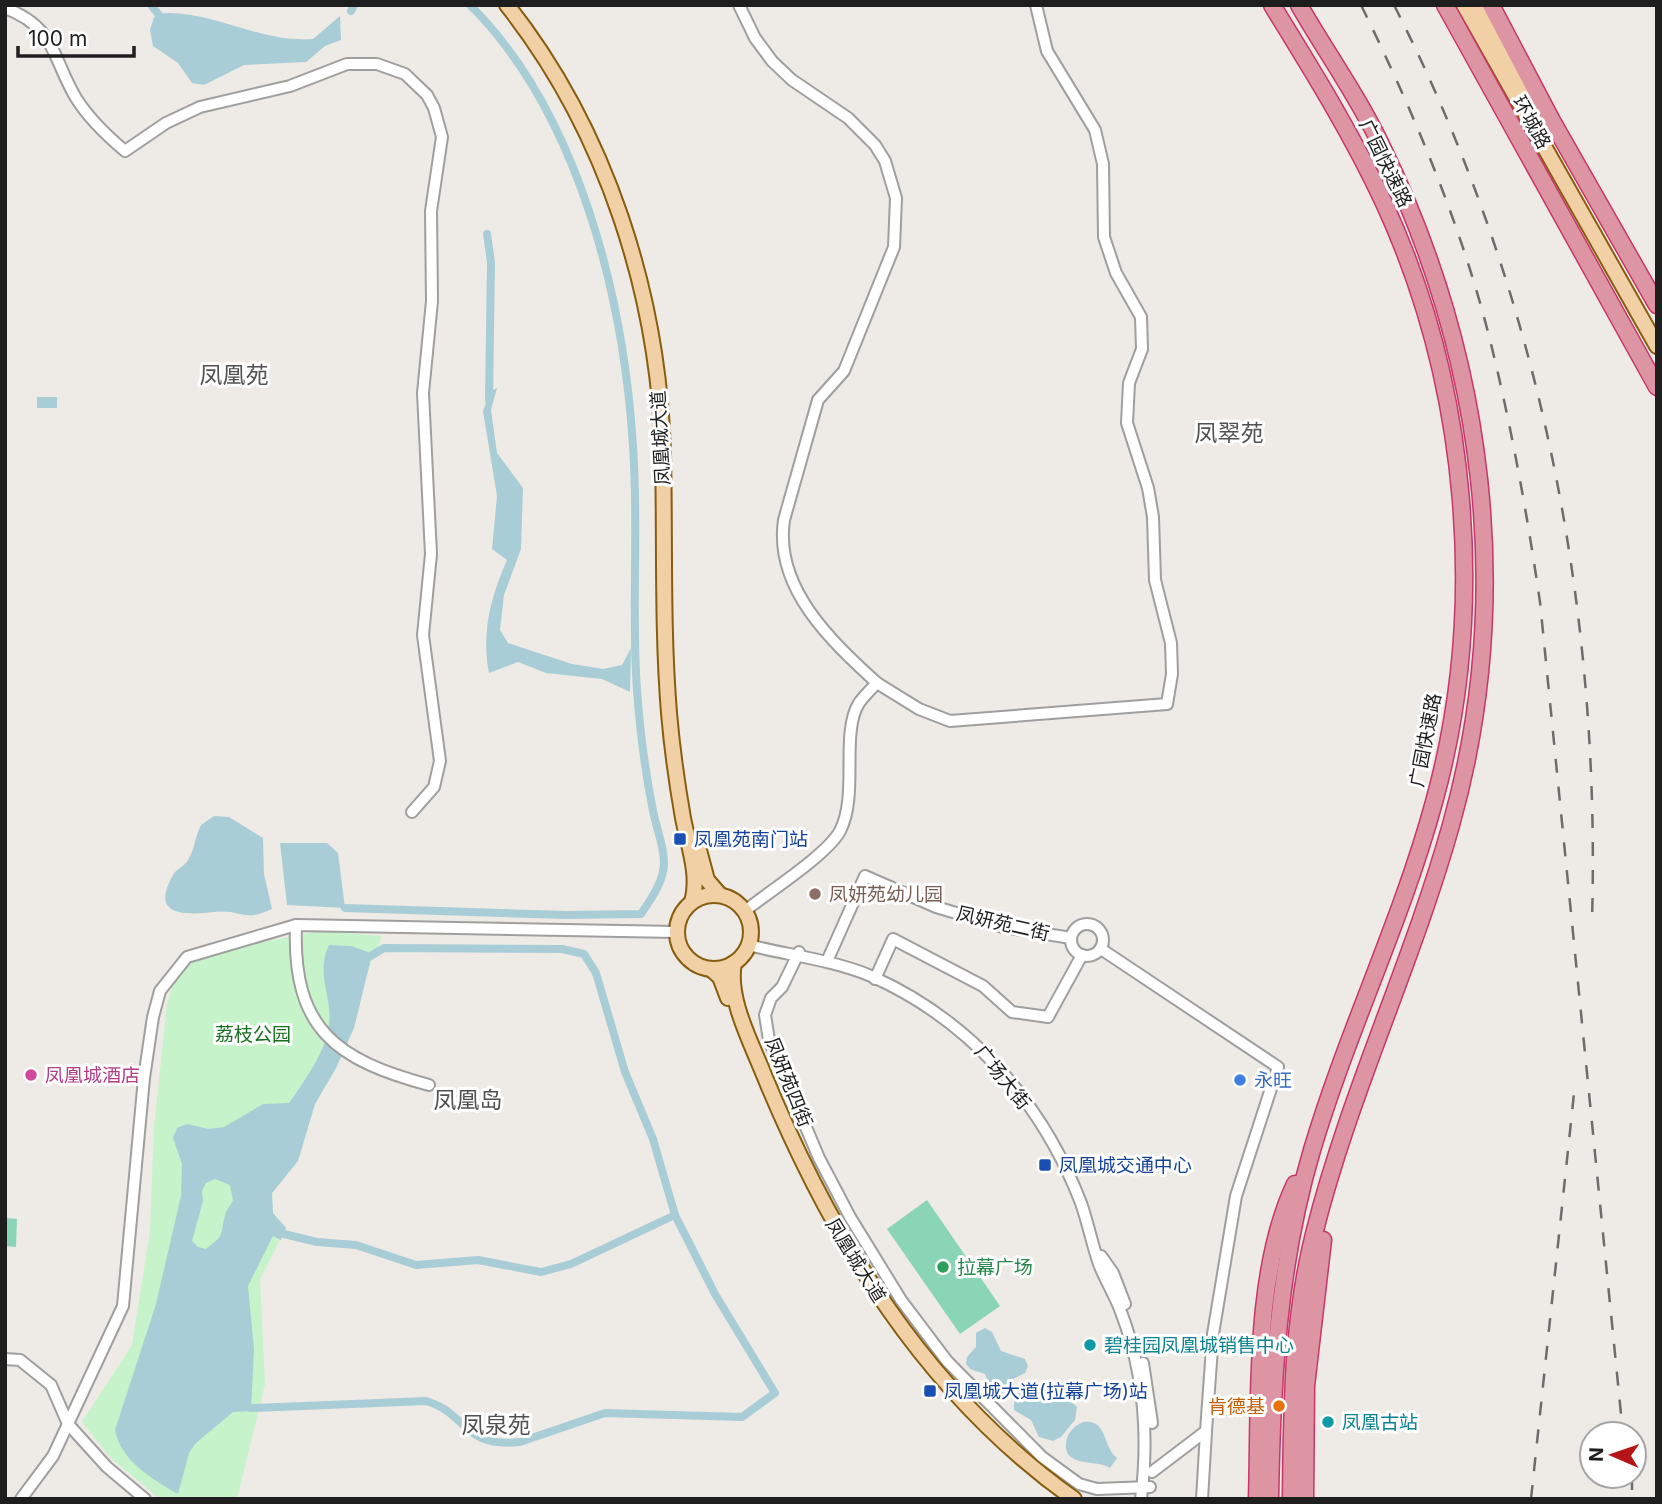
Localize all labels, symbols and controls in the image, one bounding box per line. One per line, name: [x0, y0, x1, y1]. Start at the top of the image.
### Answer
scale bar: [18, 14, 133, 58]
text: 100 m: [28, 26, 87, 51]
street label: 环城路: [1508, 92, 1555, 153]
street label: 广园快速路: [1354, 115, 1417, 211]
district label: 凤凰苑: [200, 361, 269, 389]
street label: 凤凰城大道: [647, 390, 674, 486]
district label: 凤翠苑: [1195, 419, 1264, 447]
street label: 广园快速路: [1405, 691, 1446, 789]
place label: 凤凰苑南门站: [694, 828, 808, 851]
marker: 凤凰苑南门站: [672, 831, 688, 847]
place label: 凤妍苑幼儿园: [829, 883, 943, 906]
marker: 凤妍苑幼儿园: [807, 886, 823, 902]
street label: 凤妍苑二街: [954, 902, 1052, 945]
park label: 荔枝公园: [215, 1023, 291, 1046]
street label: 凤妍苑四街: [760, 1034, 817, 1131]
street label: 广场大街: [970, 1041, 1035, 1114]
place label: 凤凰城酒店: [45, 1064, 140, 1087]
marker: 凤凰城酒店: [23, 1067, 39, 1083]
place label: 永旺: [1254, 1069, 1292, 1092]
marker: 永旺: [1232, 1072, 1248, 1088]
district label: 凤凰岛: [434, 1086, 503, 1114]
place label: 凤凰城交通中心: [1059, 1154, 1192, 1177]
marker: 凤凰城交通中心: [1037, 1157, 1053, 1173]
street label: 凤凰城大道: [821, 1214, 891, 1307]
place label: 拉幕广场: [957, 1256, 1033, 1279]
marker: 拉幕广场: [935, 1259, 951, 1275]
place label: 碧桂园凤凰城销售中心: [1104, 1334, 1294, 1357]
marker: 碧桂园凤凰城销售中心: [1082, 1337, 1098, 1353]
place label: 凤凰城大道(拉幕广场)站: [944, 1380, 1148, 1403]
marker: 凤凰城大道(拉幕广场)站: [922, 1383, 938, 1399]
place label: 肯德基: [1208, 1395, 1265, 1418]
marker: 肯德基: [1271, 1398, 1287, 1414]
district label: 凤泉苑: [462, 1411, 531, 1439]
place label: 凤凰古站: [1342, 1411, 1418, 1434]
marker: 凤凰古站: [1320, 1414, 1336, 1430]
north arrow: [1578, 1420, 1648, 1490]
text: N: [1585, 1447, 1608, 1462]

